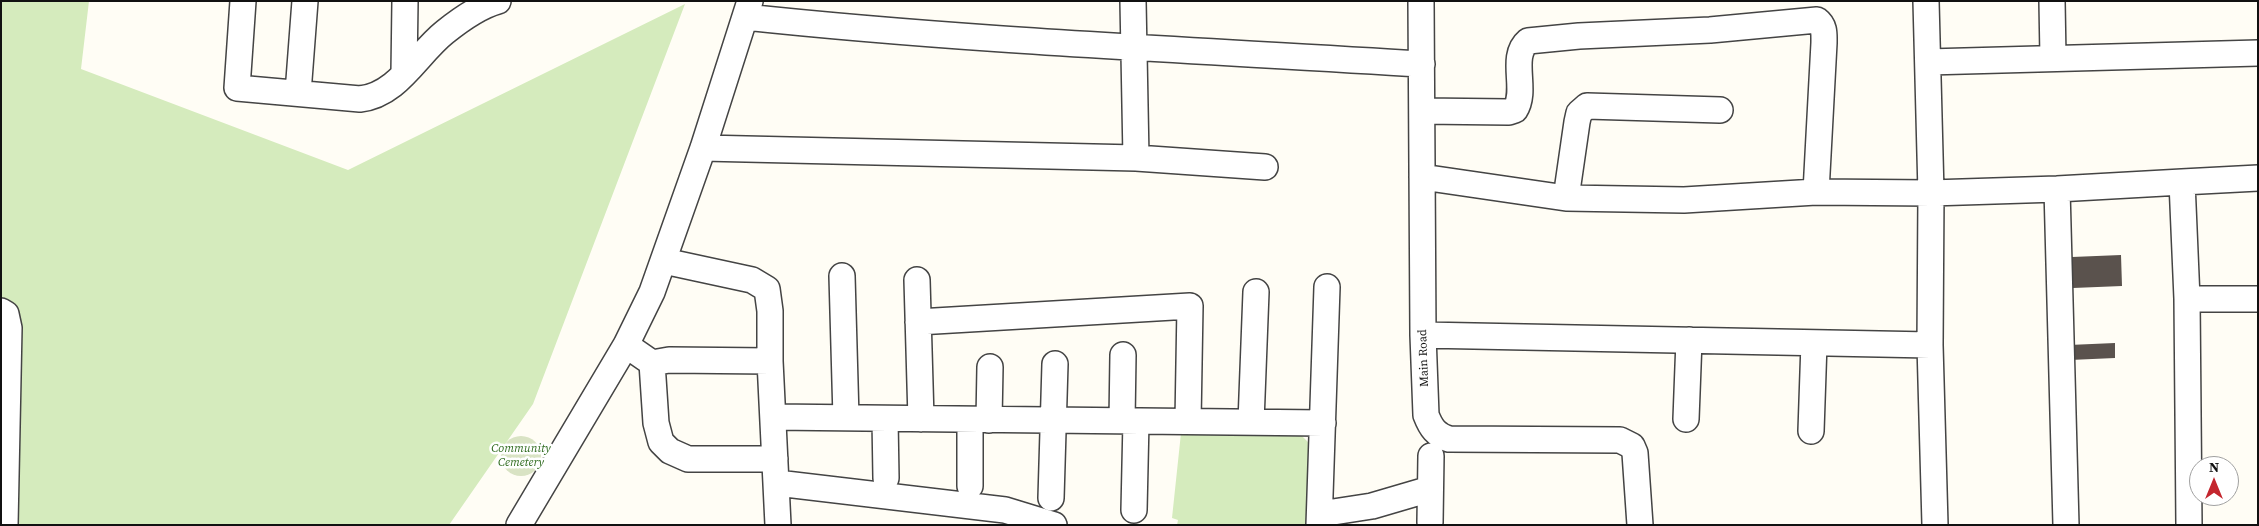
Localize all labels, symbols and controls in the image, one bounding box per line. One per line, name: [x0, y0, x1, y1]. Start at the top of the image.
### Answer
street label: Main Road: [1416, 329, 1432, 387]
park label: Community Cemetery: [491, 442, 551, 470]
north arrow: [2189, 456, 2239, 506]
text: N: [2209, 457, 2219, 477]

